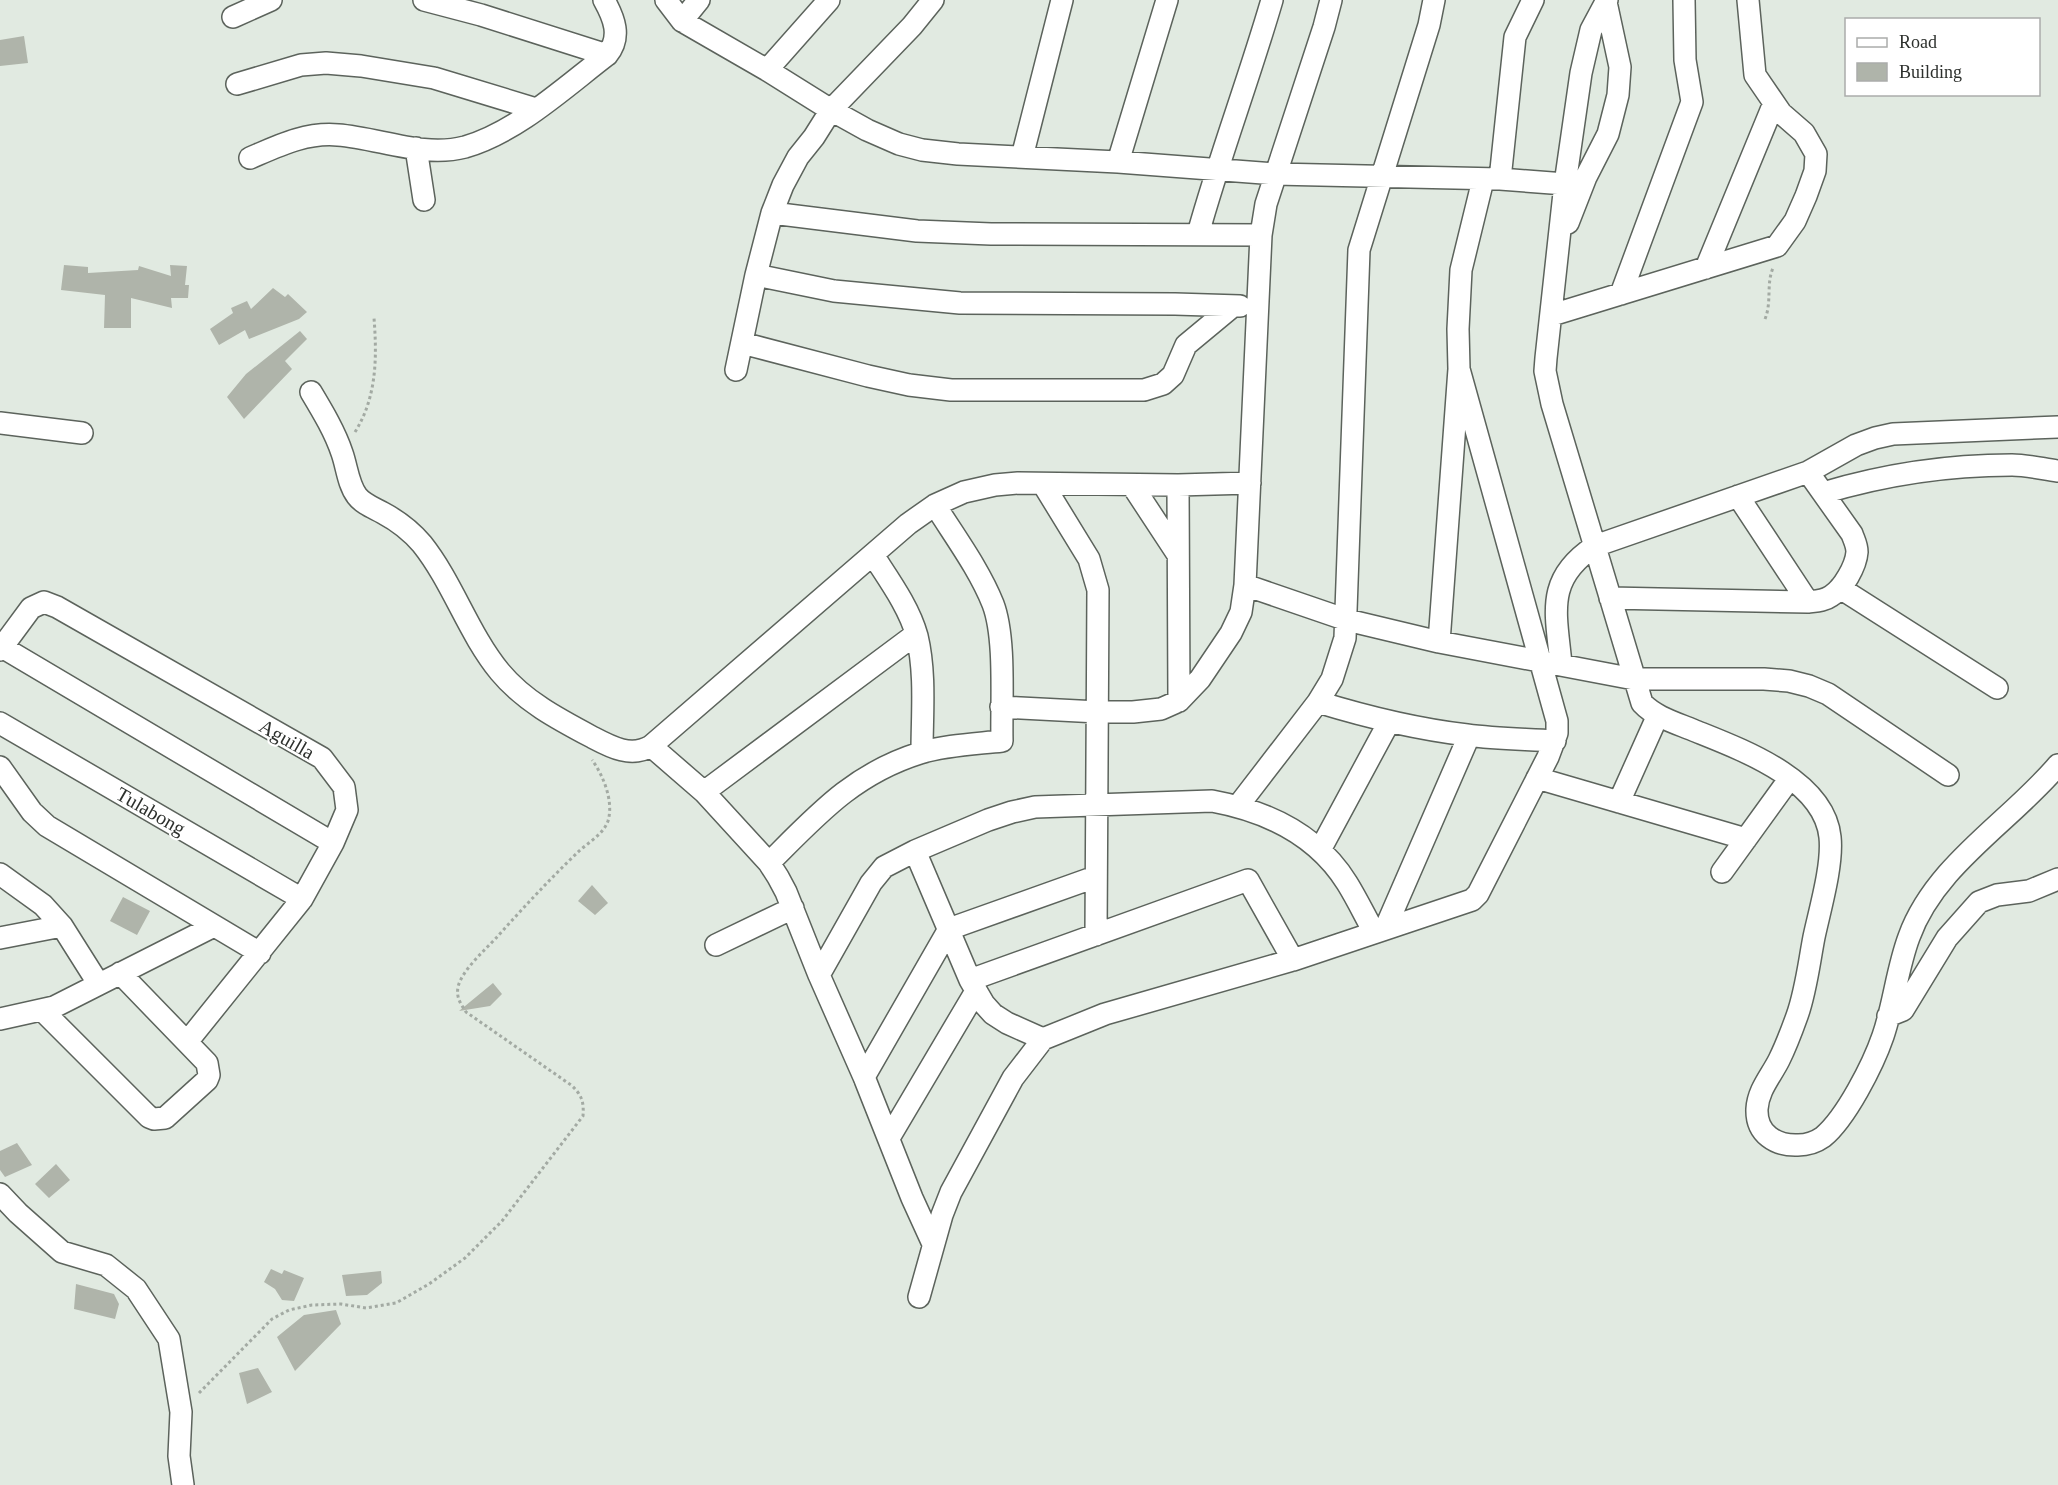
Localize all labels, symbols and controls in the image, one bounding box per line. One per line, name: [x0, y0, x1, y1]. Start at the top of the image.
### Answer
legend: [1845, 18, 2040, 96]
text: Road: [1899, 32, 1937, 52]
text: Building: [1899, 62, 1962, 82]
street label: Aguilla: [255, 714, 319, 764]
street label: Tulabong: [112, 782, 189, 840]

